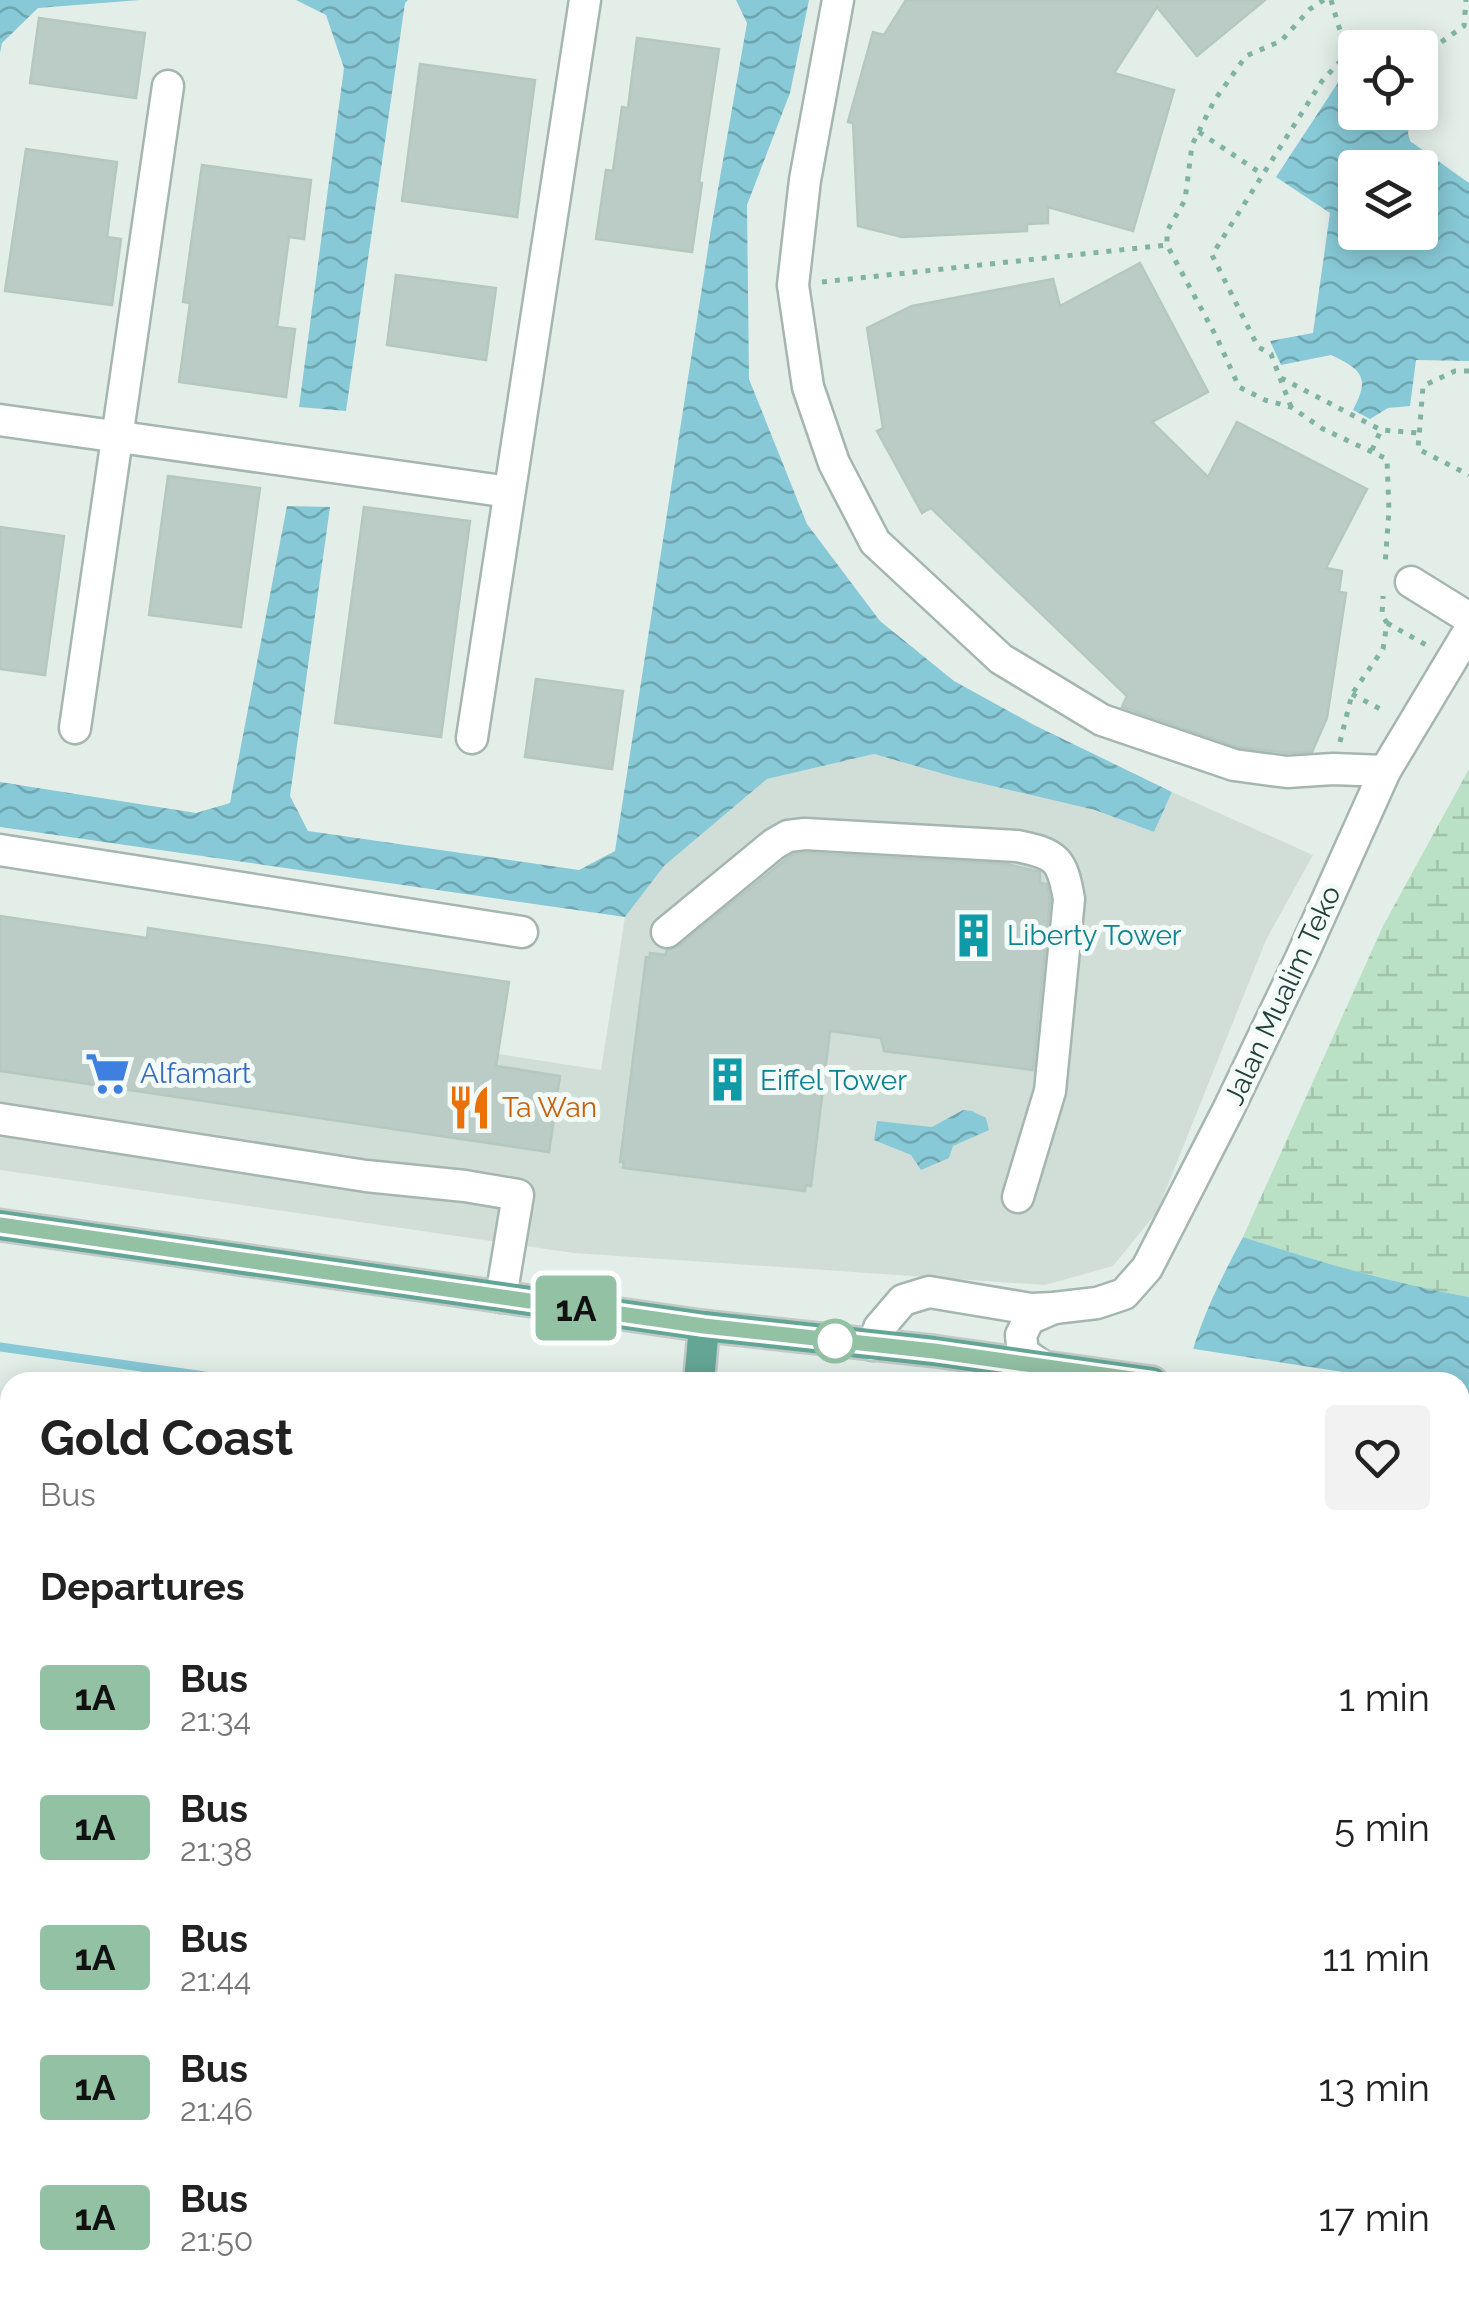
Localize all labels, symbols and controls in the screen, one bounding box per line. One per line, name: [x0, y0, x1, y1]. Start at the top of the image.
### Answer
map controls: [1338, 30, 1438, 250]
button: locate: [1338, 30, 1438, 130]
button: layers: [1338, 150, 1438, 250]
street label: Jalan Mualim Teko: [1217, 880, 1348, 1110]
building icon: Liberty Tower: [950, 911, 998, 959]
place label: Liberty Tower: [1007, 919, 1182, 952]
supermarket icon: Alfamart: [83, 1049, 131, 1097]
building icon: Eiffel Tower: [703, 1056, 751, 1104]
place label: Alfamart: [140, 1057, 252, 1090]
place label: Eiffel Tower: [760, 1064, 907, 1097]
restaurant icon: Ta Wan: [445, 1083, 493, 1131]
place label: Ta Wan: [502, 1091, 597, 1124]
line badge: 1A: [531, 1276, 621, 1340]
text: 1A: [556, 1288, 596, 1329]
unlabelled marker: [814, 1320, 856, 1362]
button: heart: [1325, 1405, 1430, 1510]
text: Gold Coast: [40, 1410, 293, 1466]
text: Bus: [40, 1476, 96, 1513]
text: Departures: [40, 1564, 245, 1609]
text: Bus: [180, 1656, 248, 1701]
text: 1 min: [1339, 1675, 1430, 1720]
text: 1A: [75, 1677, 115, 1718]
text: 21:34: [180, 1701, 251, 1738]
text: Bus: [180, 1786, 248, 1831]
text: 5 min: [1334, 1805, 1430, 1850]
text: 1A: [75, 1807, 115, 1848]
text: 21:38: [180, 1831, 252, 1868]
text: Bus: [180, 1916, 248, 1961]
text: 11 min: [1322, 1935, 1430, 1980]
text: 1A: [75, 1937, 115, 1978]
text: 21:44: [180, 1961, 251, 1998]
text: Bus: [180, 2046, 248, 2091]
text: 13 min: [1318, 2065, 1430, 2110]
text: 1A: [75, 2067, 115, 2108]
text: 21:46: [180, 2091, 253, 2128]
text: Bus: [180, 2176, 248, 2221]
text: 17 min: [1319, 2195, 1430, 2240]
text: 1A: [75, 2197, 115, 2238]
text: 21:50: [180, 2221, 253, 2258]

